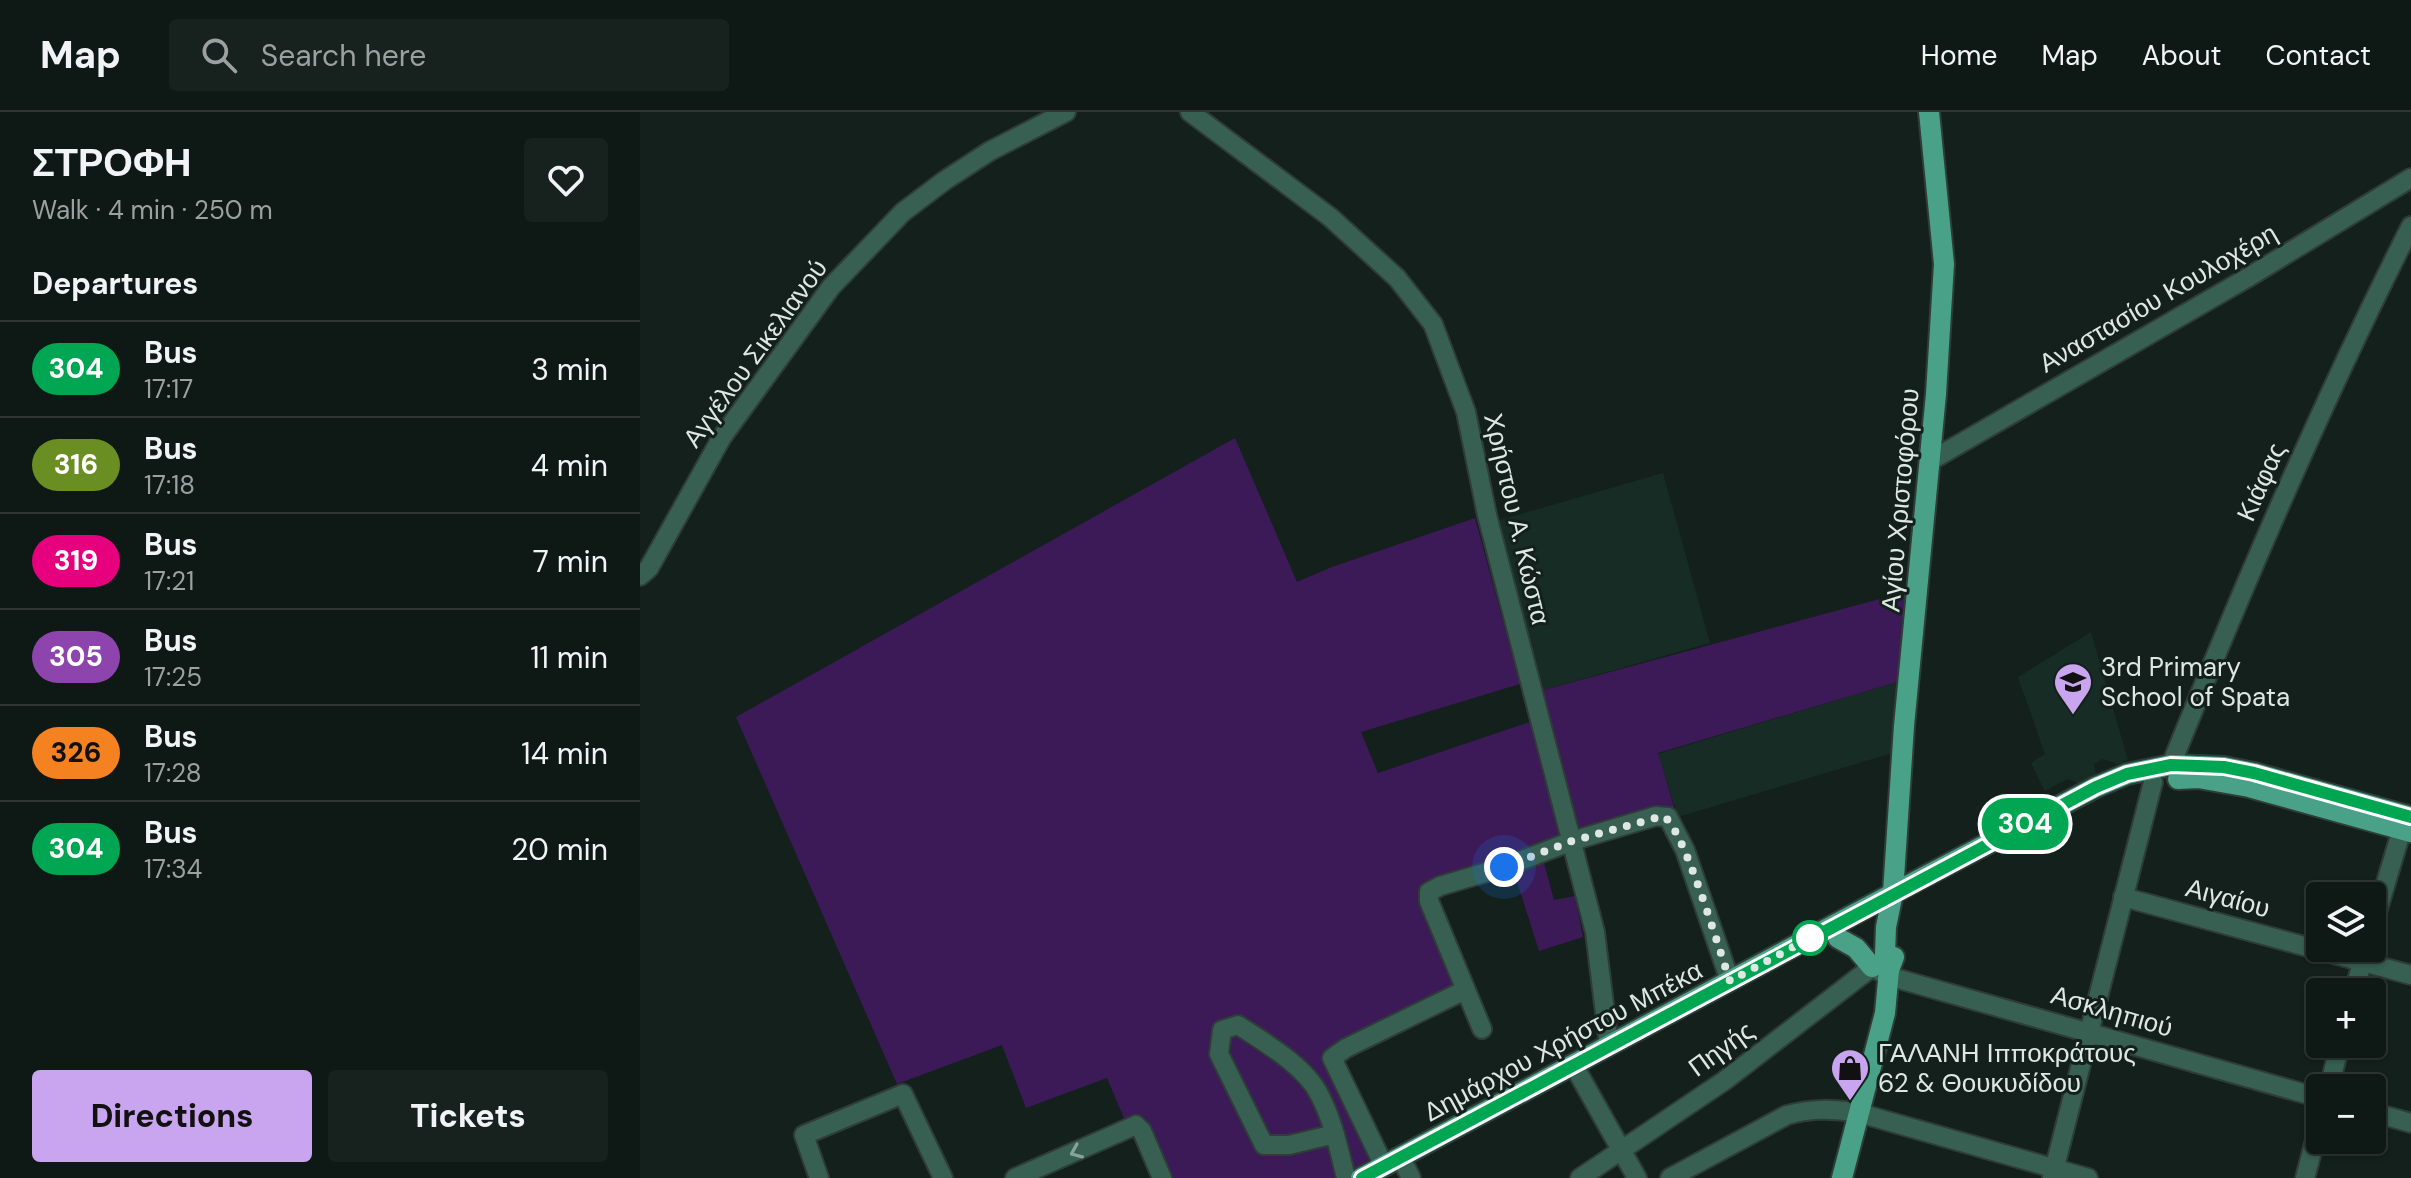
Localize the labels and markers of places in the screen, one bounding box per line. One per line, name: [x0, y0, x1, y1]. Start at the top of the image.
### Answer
place label: 3rd Primary School of Spata: [2101, 650, 2290, 714]
school or university icon: 3rd Primary School of Spata: [2052, 661, 2094, 716]
unlabelled marker: [1793, 921, 1827, 955]
place label: ΓΑΛΑΝΗ Ιπποκράτους 62 & Θουκυδίδου: [1878, 1036, 2136, 1100]
shop icon: ΓΑΛΑΝΗ Ιπποκράτους 62 & Θουκυδίδου: [1829, 1047, 1871, 1102]

